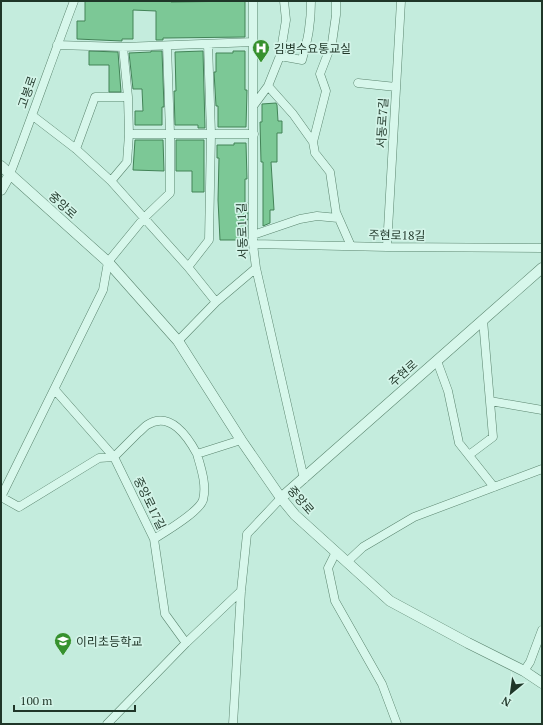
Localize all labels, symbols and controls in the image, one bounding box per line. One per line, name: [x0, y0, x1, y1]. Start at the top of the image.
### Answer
hospital icon: 김병수요통교실: [251, 38, 271, 63]
place label: 김병수요통교실: [274, 41, 351, 56]
street label: 고봉로: [15, 74, 39, 110]
street label: 서동로7길: [373, 97, 391, 149]
street label: 중앙로: [46, 188, 80, 222]
street label: 서동로11길: [234, 202, 250, 260]
street label: 주현로18길: [368, 227, 426, 243]
street label: 주현로: [386, 356, 420, 390]
street label: 중앙로17길: [131, 474, 169, 532]
street label: 중앙로: [284, 483, 318, 517]
school or university icon: 이리초등학교: [53, 631, 73, 656]
place label: 이리초등학교: [76, 634, 142, 649]
north arrow: [491, 673, 531, 713]
scale bar: [14, 687, 135, 713]
text: 100 m: [20, 693, 53, 708]
text: N: [499, 693, 513, 710]

